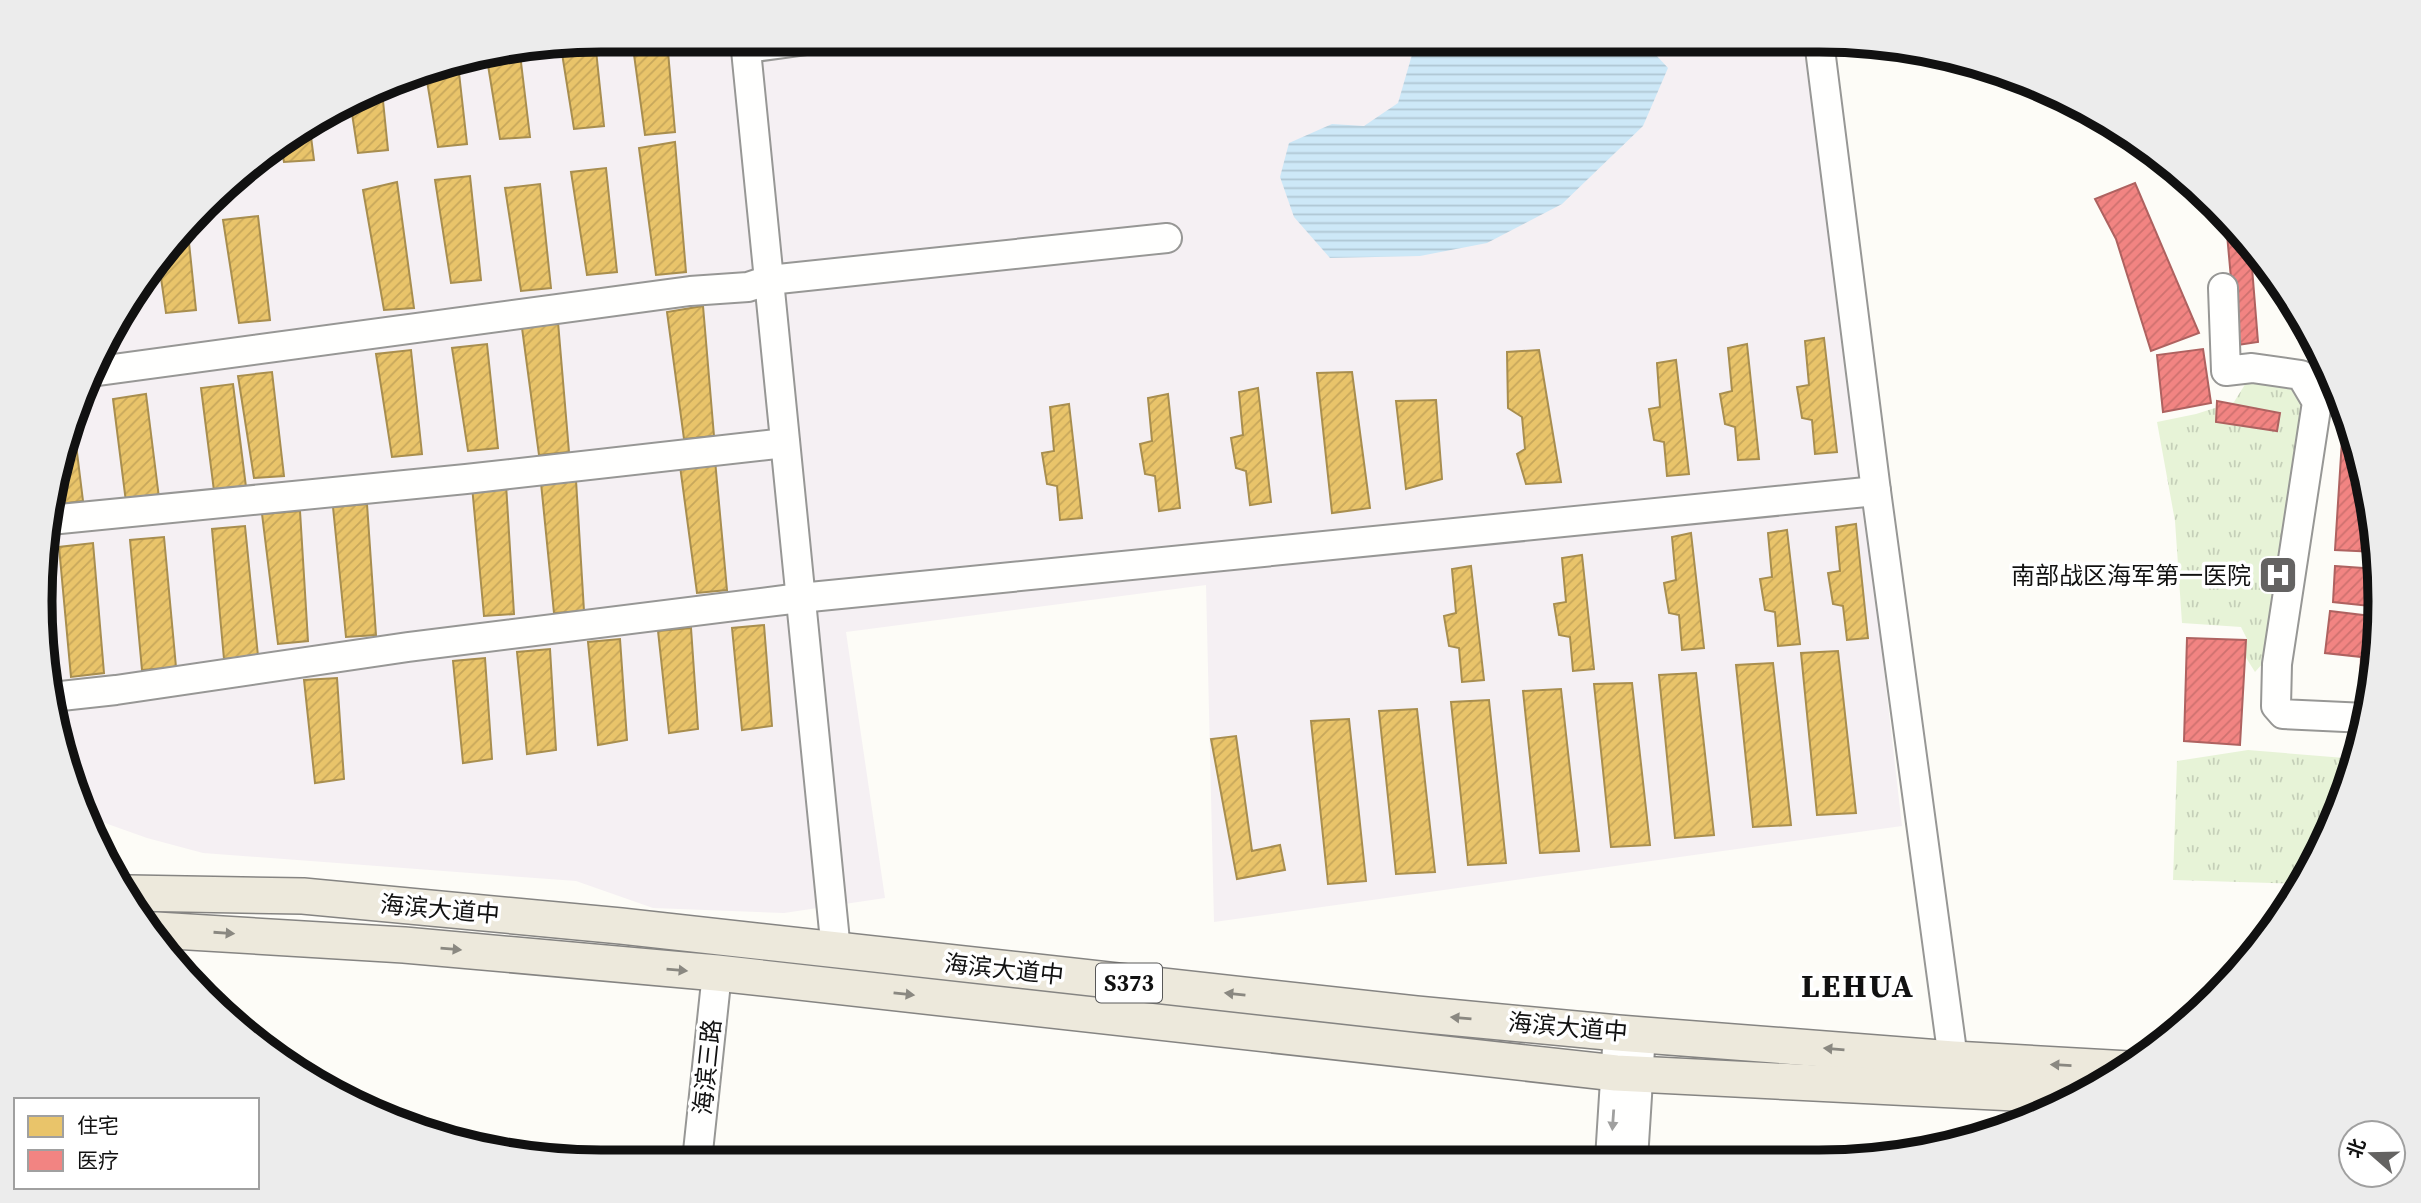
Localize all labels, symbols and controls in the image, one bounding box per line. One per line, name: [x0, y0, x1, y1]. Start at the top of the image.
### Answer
hospital icon: 南部战区海军第一医院: [2257, 554, 2299, 596]
place label: 南部战区海军第一医院: [2011, 559, 2251, 592]
street label: 海滨大道中: [379, 887, 501, 931]
one-way arrow: [213, 928, 235, 939]
one-way arrow: [440, 944, 462, 955]
street label: 海滨大道中: [943, 946, 1065, 992]
road number: S373: [1096, 964, 1162, 1002]
district label: LEHUA: [1801, 964, 1915, 1008]
one-way arrow: [667, 965, 689, 976]
one-way arrow: [893, 988, 915, 999]
one-way arrow: [1224, 989, 1246, 1000]
street label: 海滨大道中: [1507, 1005, 1629, 1049]
one-way arrow: [1450, 1013, 1472, 1024]
street label: 海滨三路: [686, 1018, 728, 1116]
one-way arrow: [1823, 1043, 1845, 1054]
one-way arrow: [2050, 1059, 2072, 1070]
legend: [14, 1098, 259, 1189]
one-way arrow: [1607, 1110, 1618, 1132]
text: 住宅: [77, 1111, 119, 1140]
north arrow: [2337, 1119, 2407, 1189]
text: 北: [2341, 1135, 2371, 1162]
text: 医疗: [77, 1146, 119, 1175]

